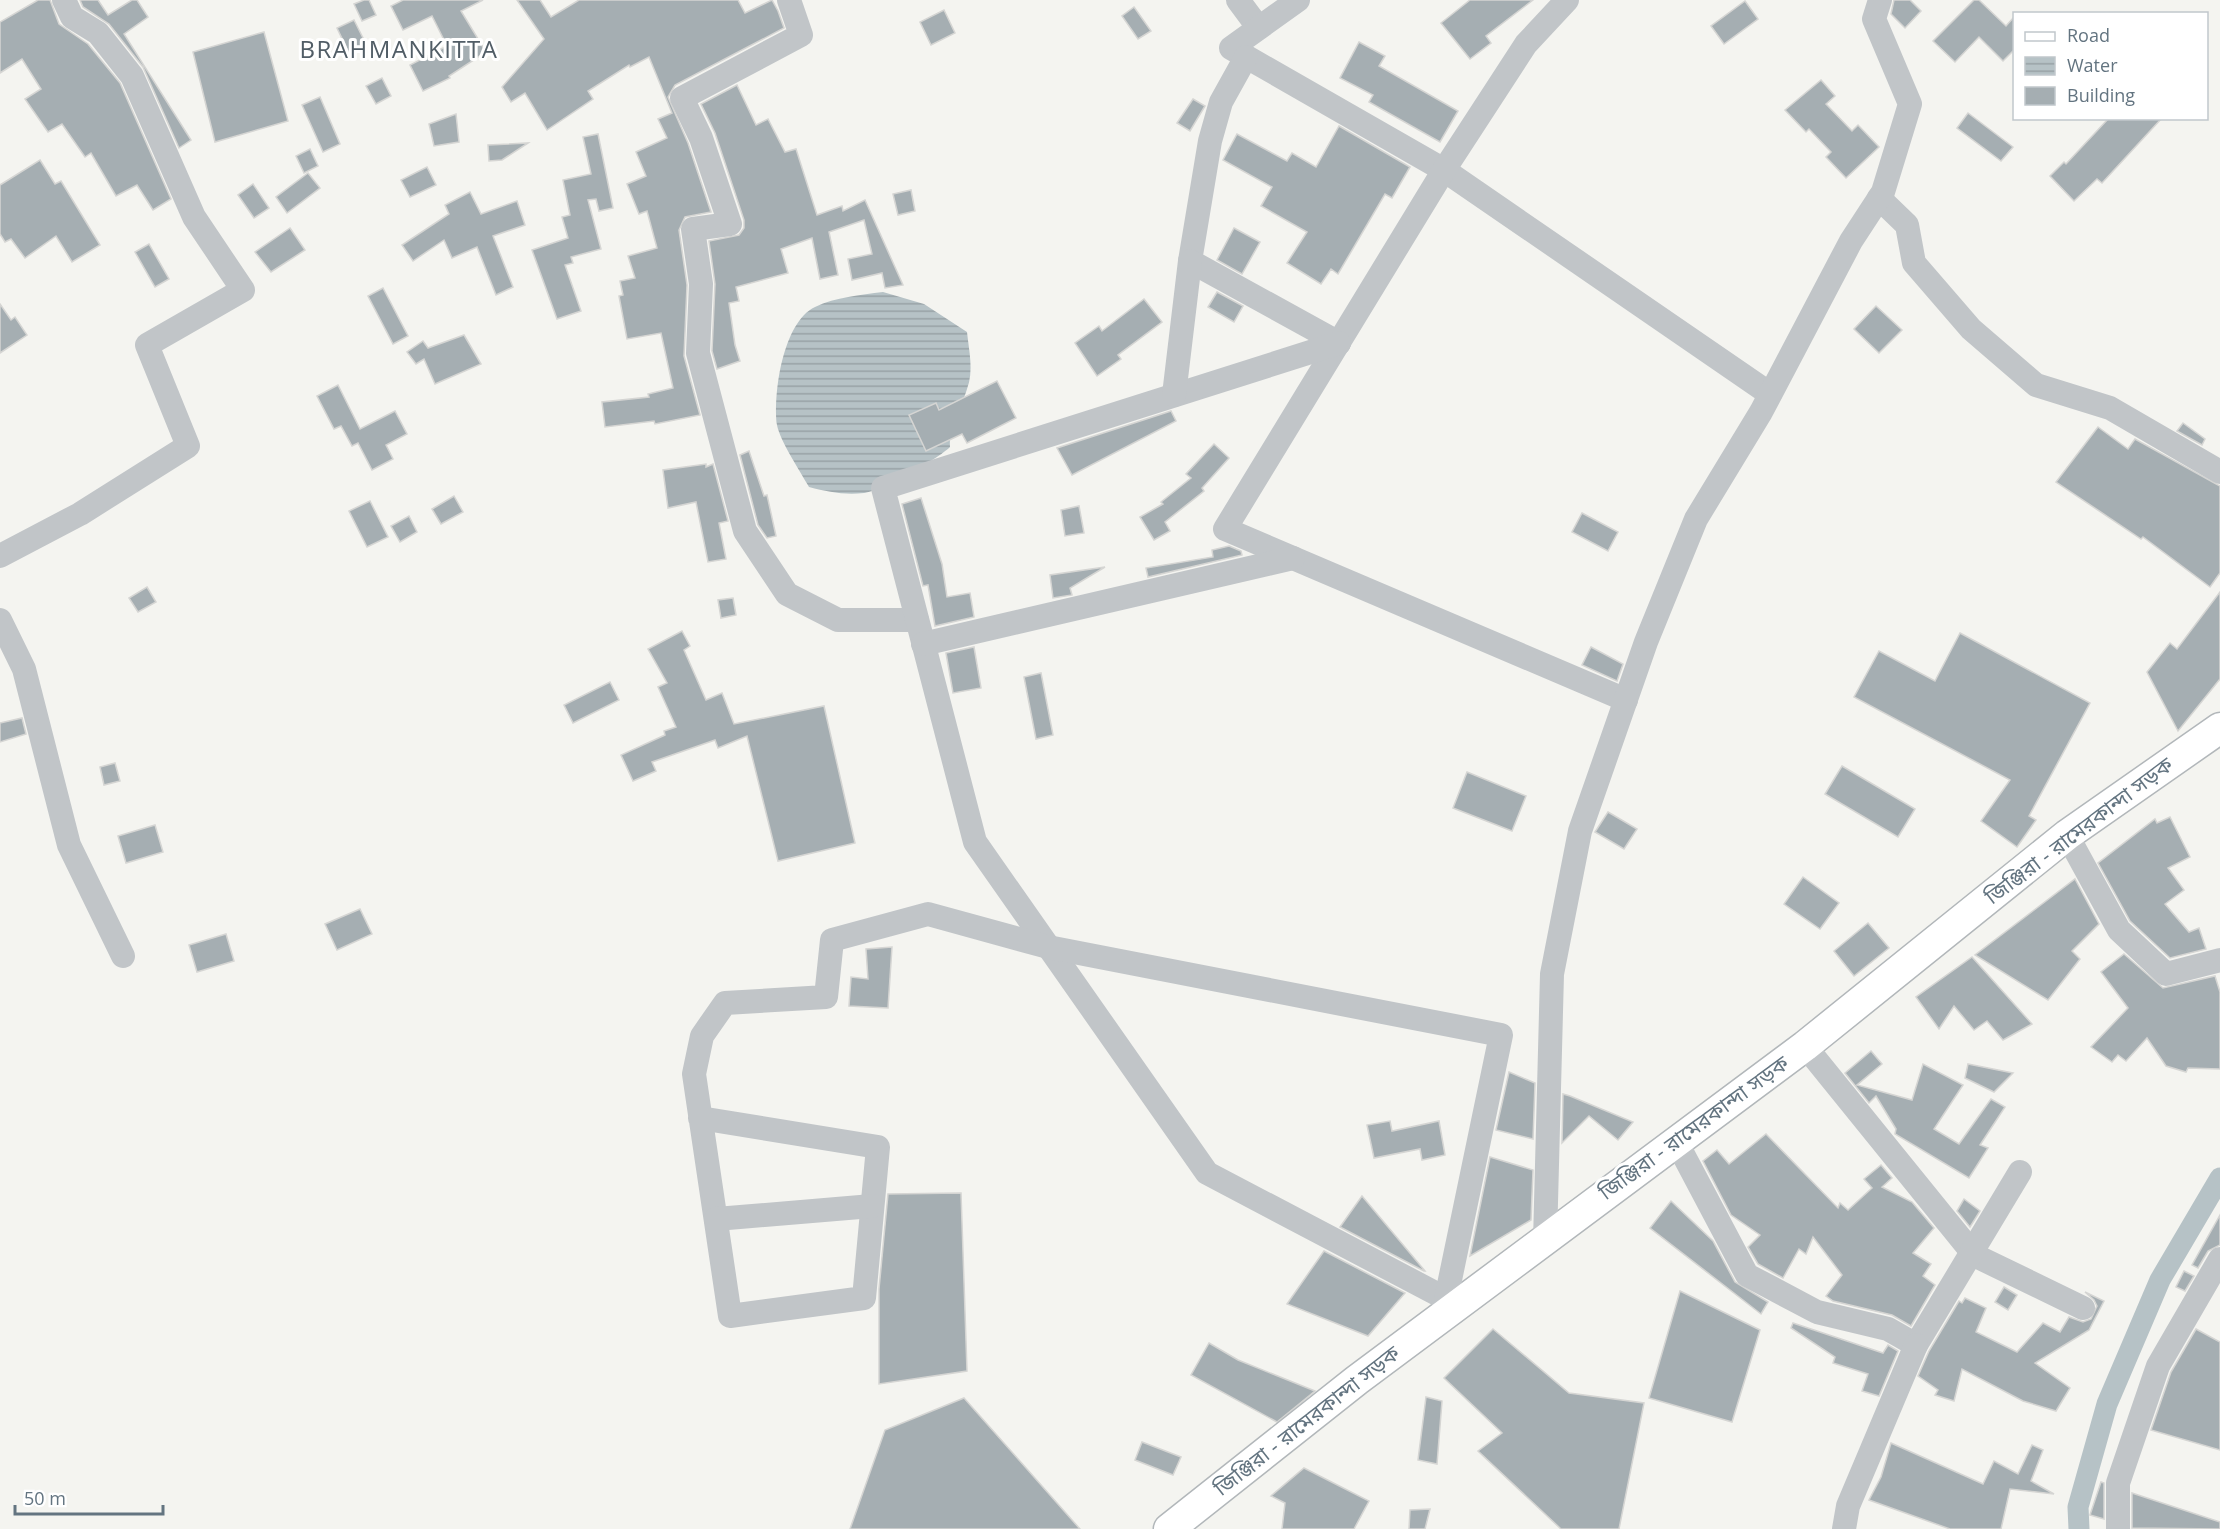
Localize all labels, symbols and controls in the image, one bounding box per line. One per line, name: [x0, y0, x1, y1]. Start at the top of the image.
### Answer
legend: [2013, 12, 2208, 120]
text: Road: [2067, 23, 2110, 47]
district label: BRAHMANKITTA: [299, 32, 499, 65]
text: Water: [2067, 53, 2118, 77]
text: Building: [2067, 83, 2135, 107]
street label: জিঞ্জিরা - রামেরকান্দা সড়ক: [1978, 750, 2179, 911]
street label: জিঞ্জিরা - রামেরকান্দা সড়ক: [1592, 1048, 1795, 1206]
street label: জিঞ্জিরা - রামেরকান্দা সড়ক: [1207, 1338, 1406, 1502]
scale bar: [15, 1478, 164, 1516]
text: 50 m: [24, 1486, 66, 1510]

